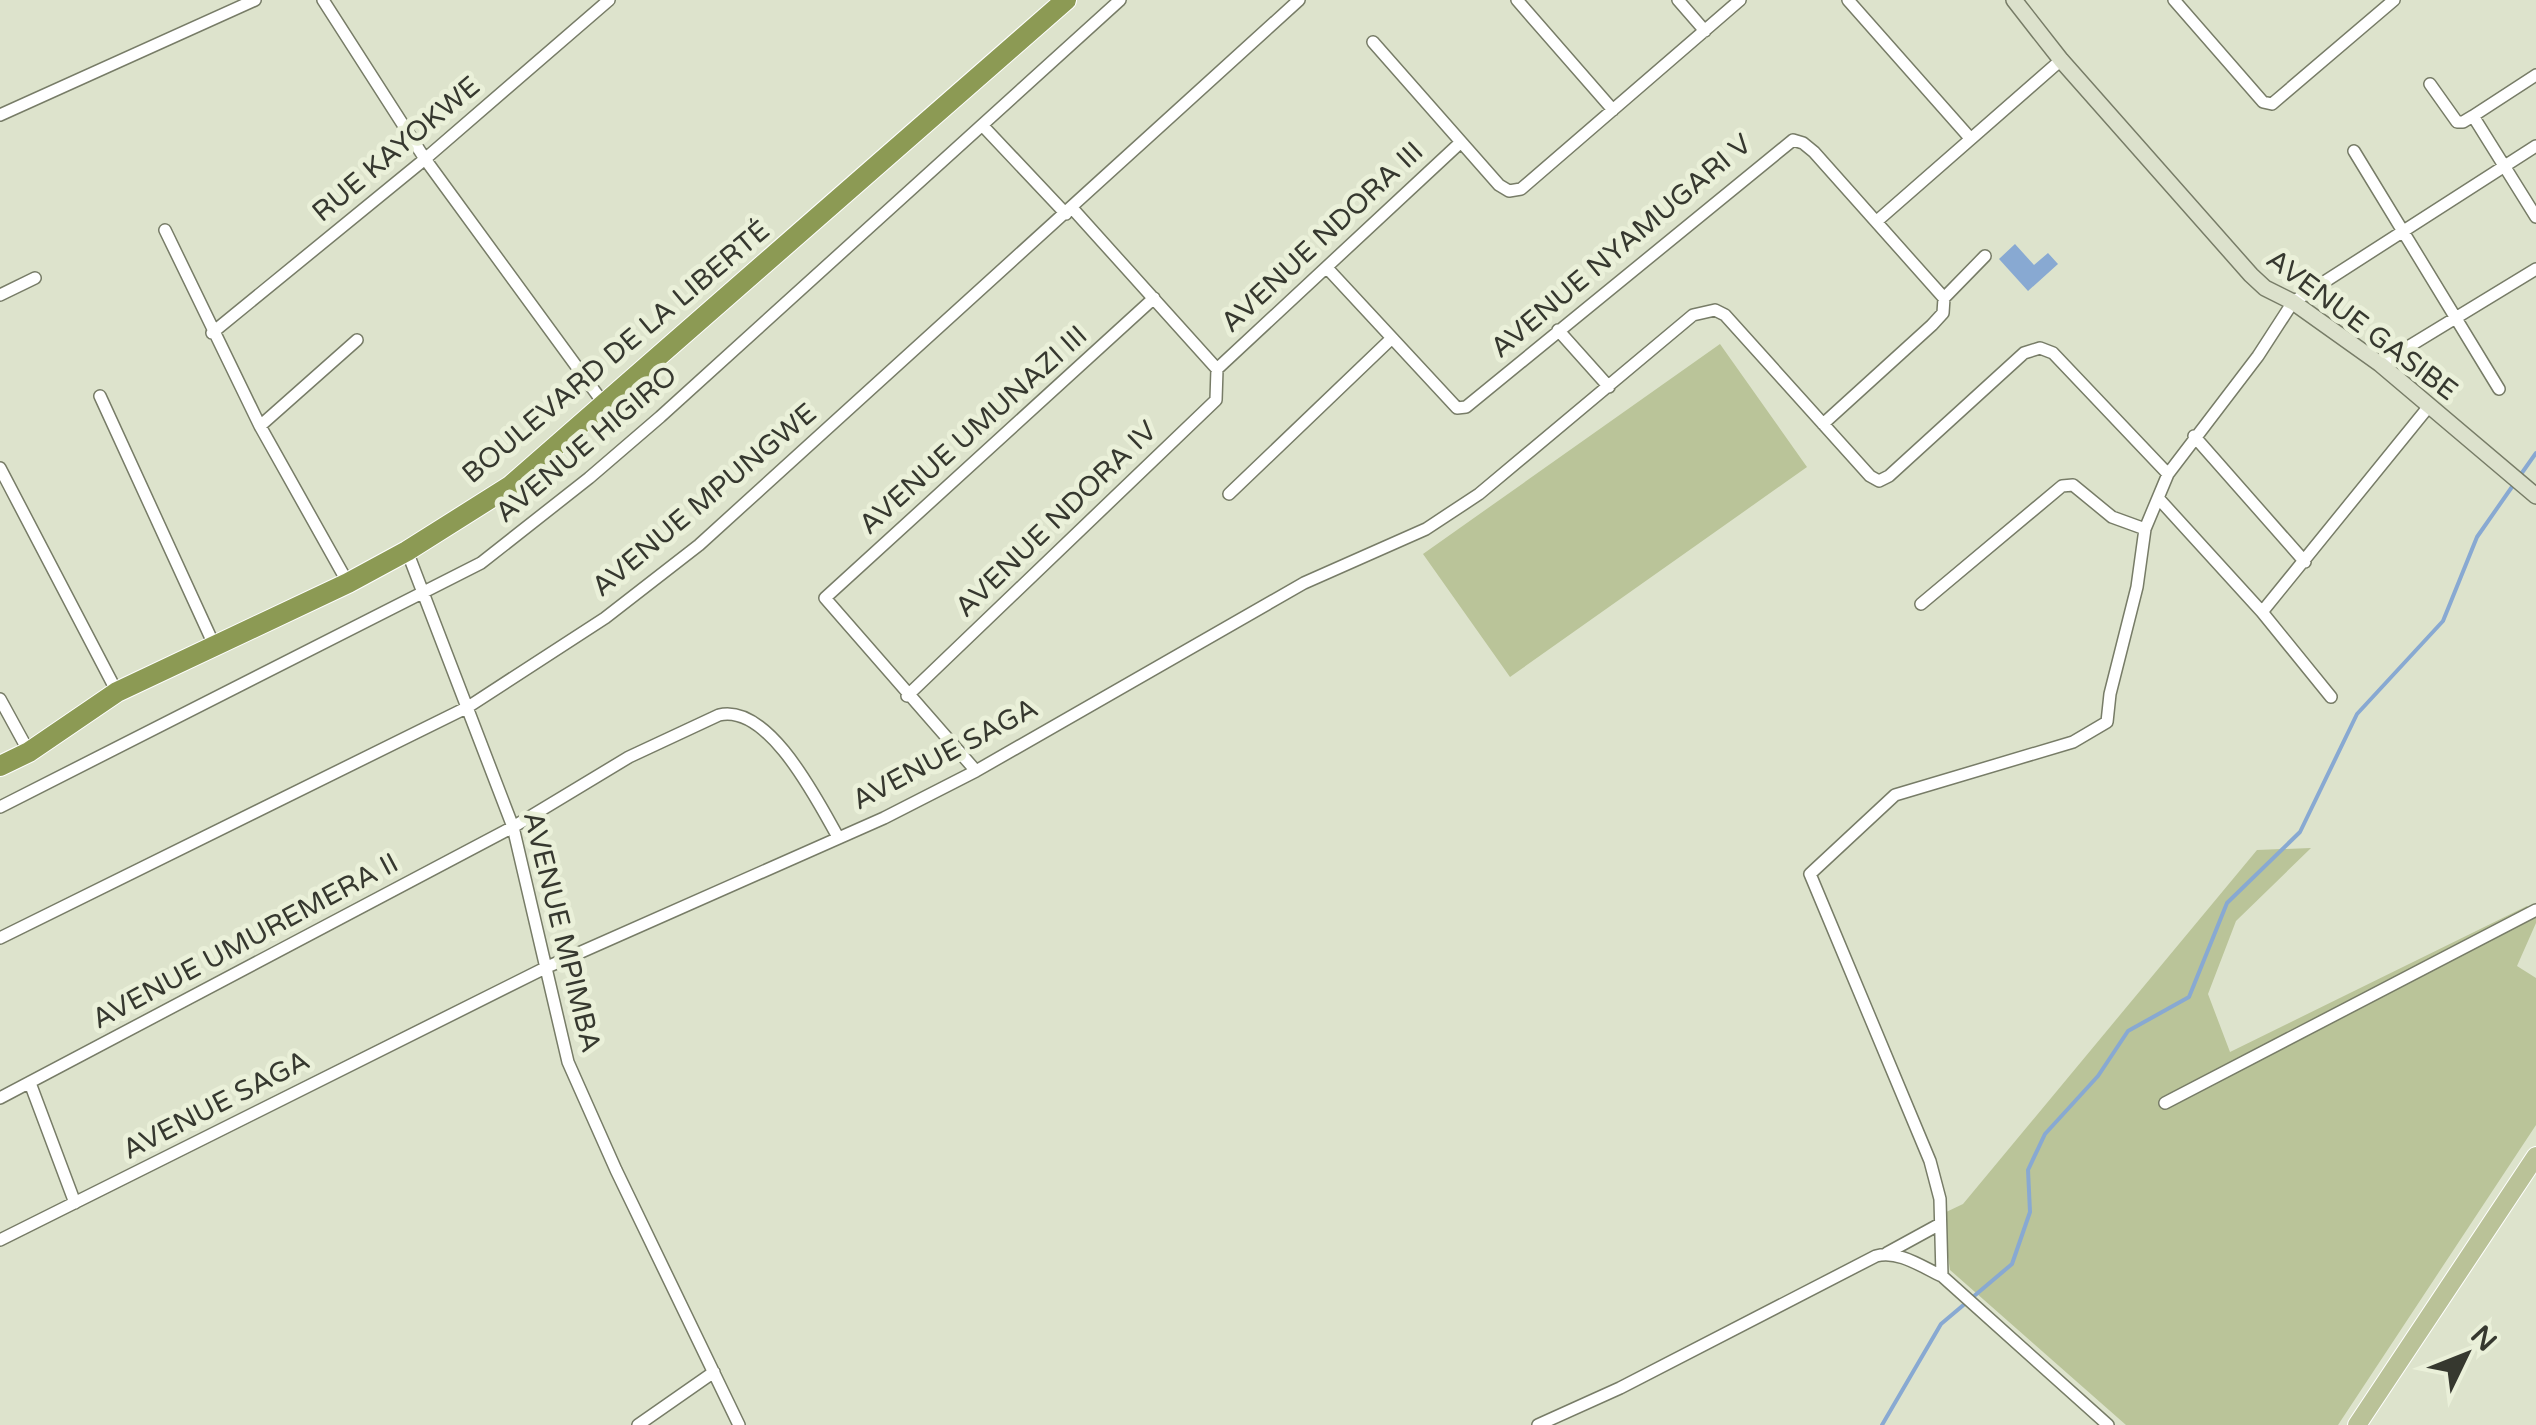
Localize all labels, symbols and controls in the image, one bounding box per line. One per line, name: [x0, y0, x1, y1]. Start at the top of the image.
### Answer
street label: RUE KAYOKWE: [305, 69, 487, 229]
street label: AVENUE NYAMUGARI V: [1484, 127, 1758, 365]
street label: AVENUE NDORA III: [1214, 135, 1430, 339]
street label: BOULEVARD DE LA LIBERTÉ: [455, 213, 777, 491]
street label: AVENUE GASIBE: [2260, 242, 2464, 408]
street label: AVENUE UMUNAZI III: [852, 318, 1094, 542]
street label: AVENUE HIGIRO: [488, 358, 684, 530]
street label: AVENUE MPUNGWE: [585, 396, 823, 604]
street label: AVENUE NDORA IV: [948, 414, 1164, 624]
street label: AVENUE SAGA: [846, 691, 1044, 817]
street label: AVENUE MPIMBA: [516, 808, 608, 1056]
street label: AVENUE UMUREMERA II: [86, 846, 404, 1036]
street label: AVENUE SAGA: [117, 1043, 315, 1167]
north arrow: [2416, 1305, 2516, 1405]
text: N: [2463, 1319, 2504, 1358]

